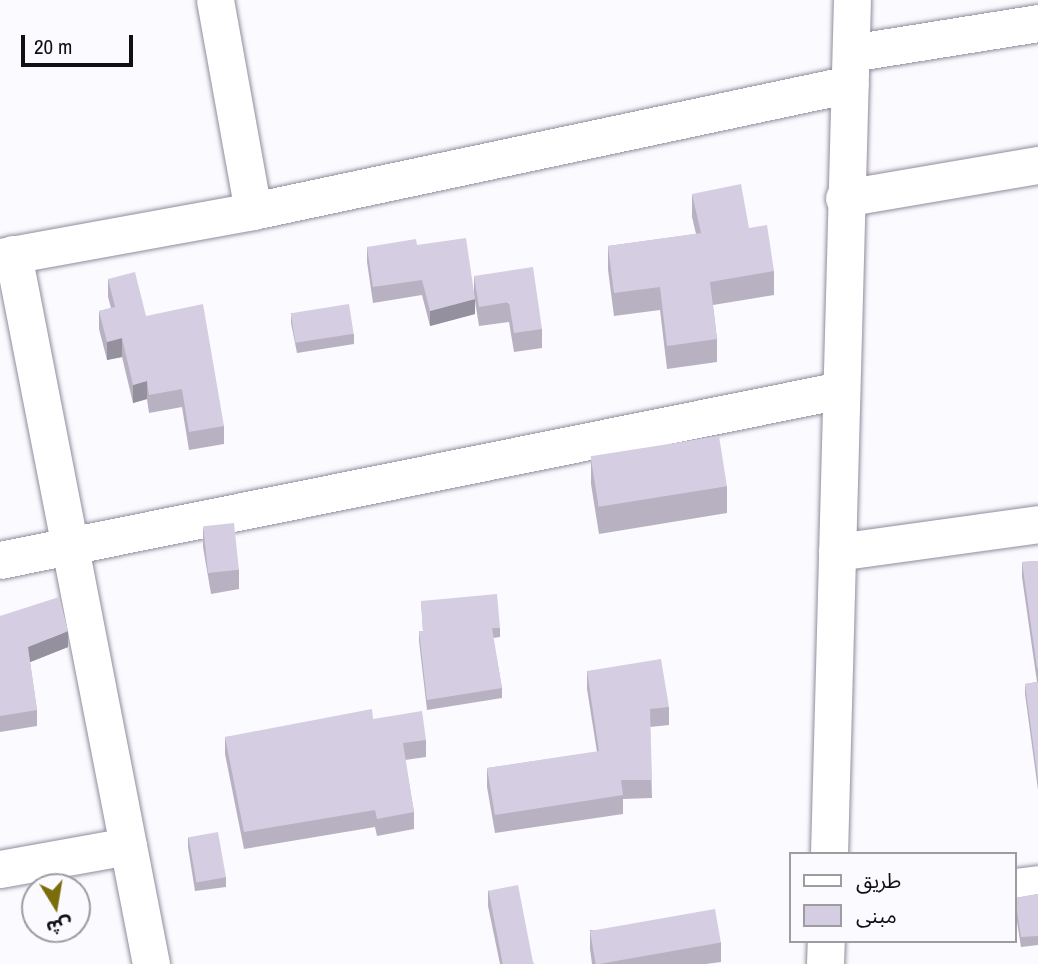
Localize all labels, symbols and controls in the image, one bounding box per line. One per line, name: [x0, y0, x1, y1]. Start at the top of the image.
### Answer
scale bar: [24, 21, 136, 65]
text: 20 m: [34, 32, 72, 61]
legend: [790, 852, 1017, 943]
text: طريق: [856, 866, 901, 895]
north arrow: [21, 873, 91, 943]
text: مبنى: [856, 901, 897, 930]
text: ش: [44, 911, 75, 942]

